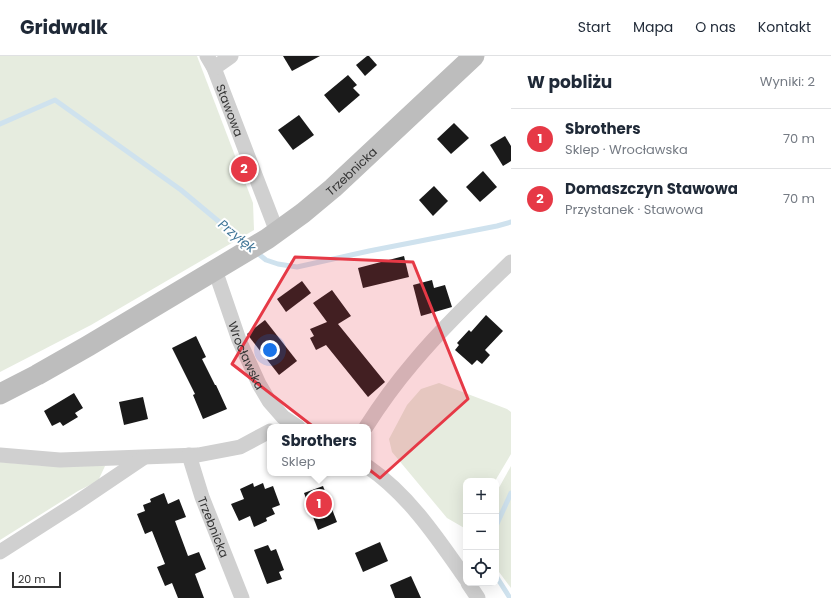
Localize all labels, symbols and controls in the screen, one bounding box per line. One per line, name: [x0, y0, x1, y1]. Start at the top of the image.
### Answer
text: Gridwalk: [20, 14, 108, 41]
text: Start: [578, 17, 611, 37]
text: Mapa: [633, 17, 673, 37]
text: O nas: [695, 17, 736, 37]
text: Kontakt: [758, 17, 811, 37]
text: W pobliżu: [527, 70, 612, 94]
text: Wyniki: 2: [760, 72, 815, 91]
street label: Stawowa: [212, 81, 248, 139]
text: Sbrothers: [565, 118, 641, 139]
text: 1: [538, 129, 542, 148]
text: 70 m: [783, 129, 815, 148]
text: Sklep · Wrocławska: [565, 140, 688, 159]
street label: Trzebnicka: [322, 143, 380, 199]
pin: 2: [231, 154, 257, 184]
text: Domaszczyn Stawowa: [565, 178, 738, 199]
text: 2: [536, 189, 544, 208]
text: 70 m: [783, 189, 815, 208]
text: Przystanek · Stawowa: [565, 200, 703, 219]
water label: Przyłęk: [214, 215, 261, 258]
street label: Wrocławska: [225, 319, 269, 393]
your location: [260, 340, 280, 360]
popup: [267, 424, 371, 476]
text: Sbrothers: [281, 430, 357, 451]
text: Sklep: [281, 452, 316, 471]
map controls: [463, 478, 499, 586]
button: +: [463, 478, 499, 514]
pin: 1: [306, 489, 332, 519]
street label: Trzebnicka: [194, 494, 234, 560]
button: −: [463, 514, 499, 550]
button: locate: [463, 550, 499, 586]
scale bar: [12, 570, 61, 589]
text: 20 m: [18, 571, 46, 587]

